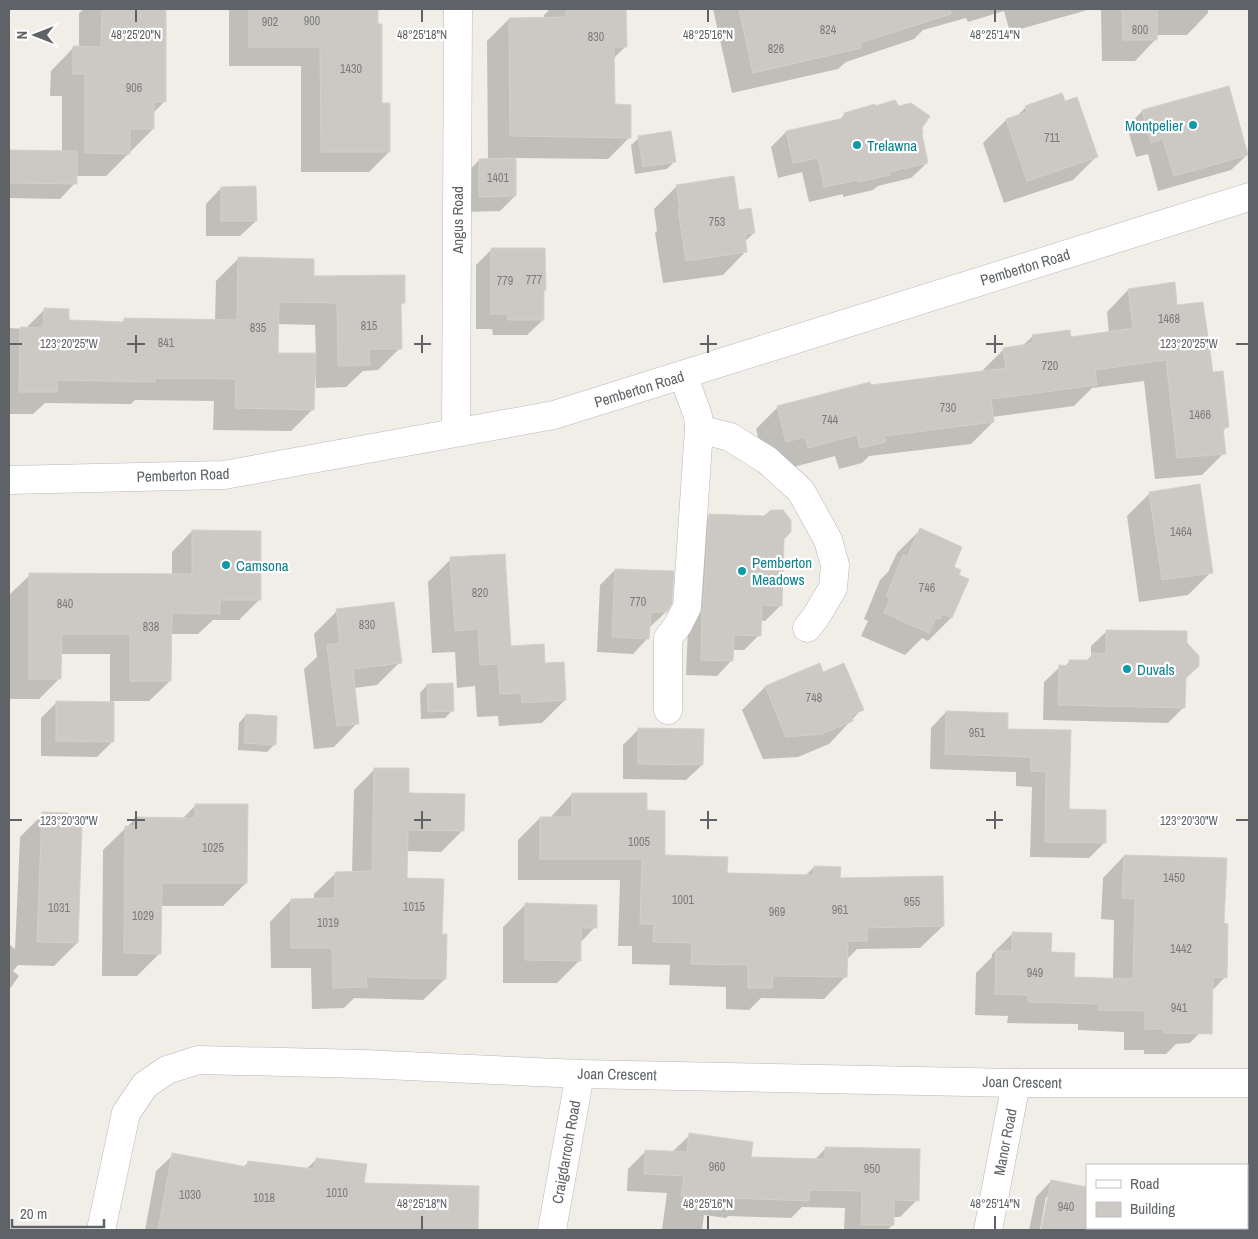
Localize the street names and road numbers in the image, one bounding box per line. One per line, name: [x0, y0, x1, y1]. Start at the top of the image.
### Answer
street label: Angus Road: [447, 186, 468, 255]
street label: Pemberton Road: [977, 243, 1073, 291]
street label: Pemberton Road: [591, 365, 687, 413]
street label: Pemberton Road: [136, 463, 230, 487]
street label: Joan Crescent: [577, 1063, 657, 1085]
street label: Joan Crescent: [982, 1071, 1062, 1093]
street label: Craigdarroch Road: [547, 1099, 585, 1205]
street label: Manor Road: [988, 1107, 1022, 1177]

